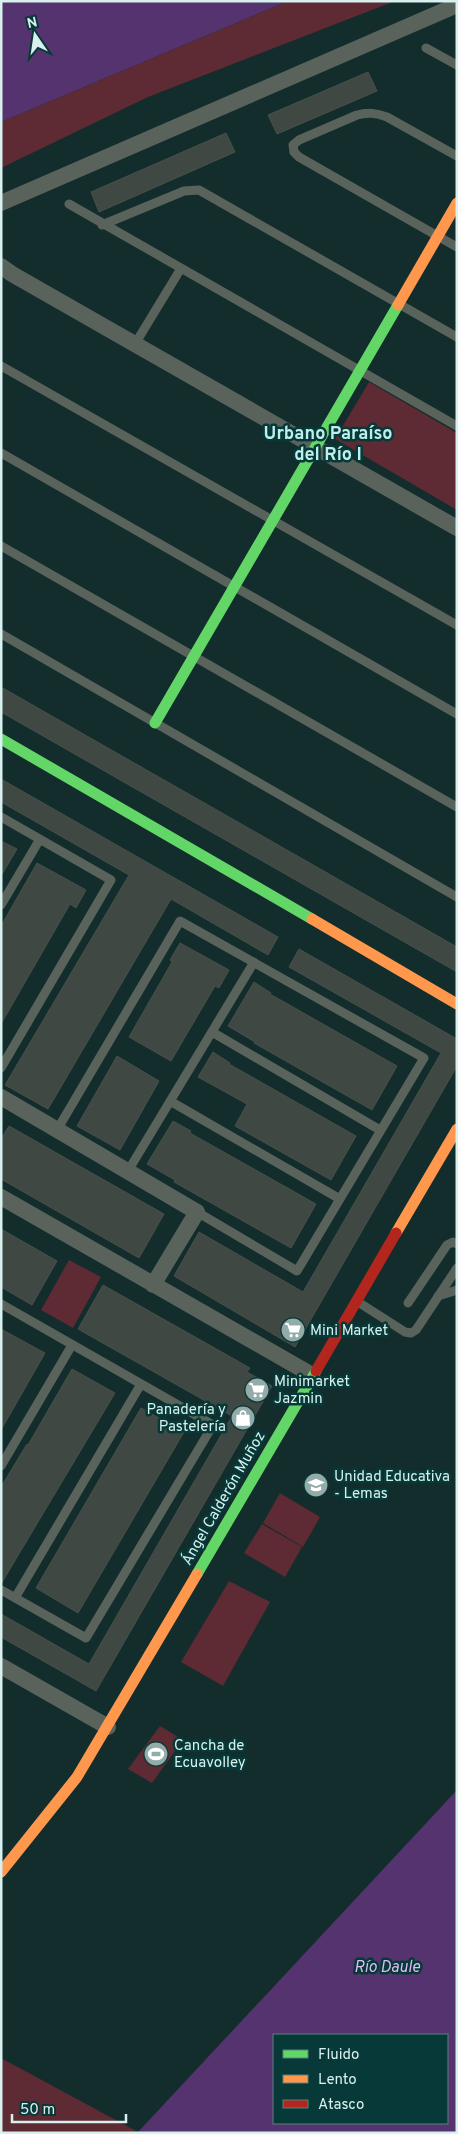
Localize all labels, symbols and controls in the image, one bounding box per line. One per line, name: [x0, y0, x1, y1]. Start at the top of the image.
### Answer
north arrow: [10, 10, 60, 60]
text: N: [26, 14, 39, 33]
district label: Urbano Paraíso del Río I: [264, 423, 392, 467]
supermarket icon: Mini Market: [280, 1317, 306, 1343]
place label: Mini Market: [310, 1322, 388, 1341]
place label: Minimarket Jazmin: [274, 1373, 350, 1409]
supermarket icon: Minimarket Jazmin: [244, 1377, 270, 1403]
place label: Panadería y Pastelería: [146, 1401, 226, 1437]
shop icon: Panadería y Pastelería: [230, 1405, 256, 1431]
street label: Ángel Calderón Muñoz: [177, 1428, 270, 1569]
place label: Unidad Educativa - Lemas: [334, 1468, 450, 1504]
school or university icon: Unidad Educativa - Lemas: [303, 1472, 329, 1498]
place label: Cancha de Ecuavolley: [174, 1737, 246, 1773]
sports icon: Cancha de Ecuavolley: [143, 1741, 169, 1767]
water label: Río Daule: [354, 1958, 421, 1978]
legend: [273, 2034, 448, 2124]
text: Fluido: [318, 2046, 359, 2065]
text: Lento: [318, 2071, 357, 2090]
scale bar: [12, 2092, 126, 2124]
text: Atasco: [318, 2096, 364, 2115]
text: 50 m: [20, 2101, 55, 2120]

